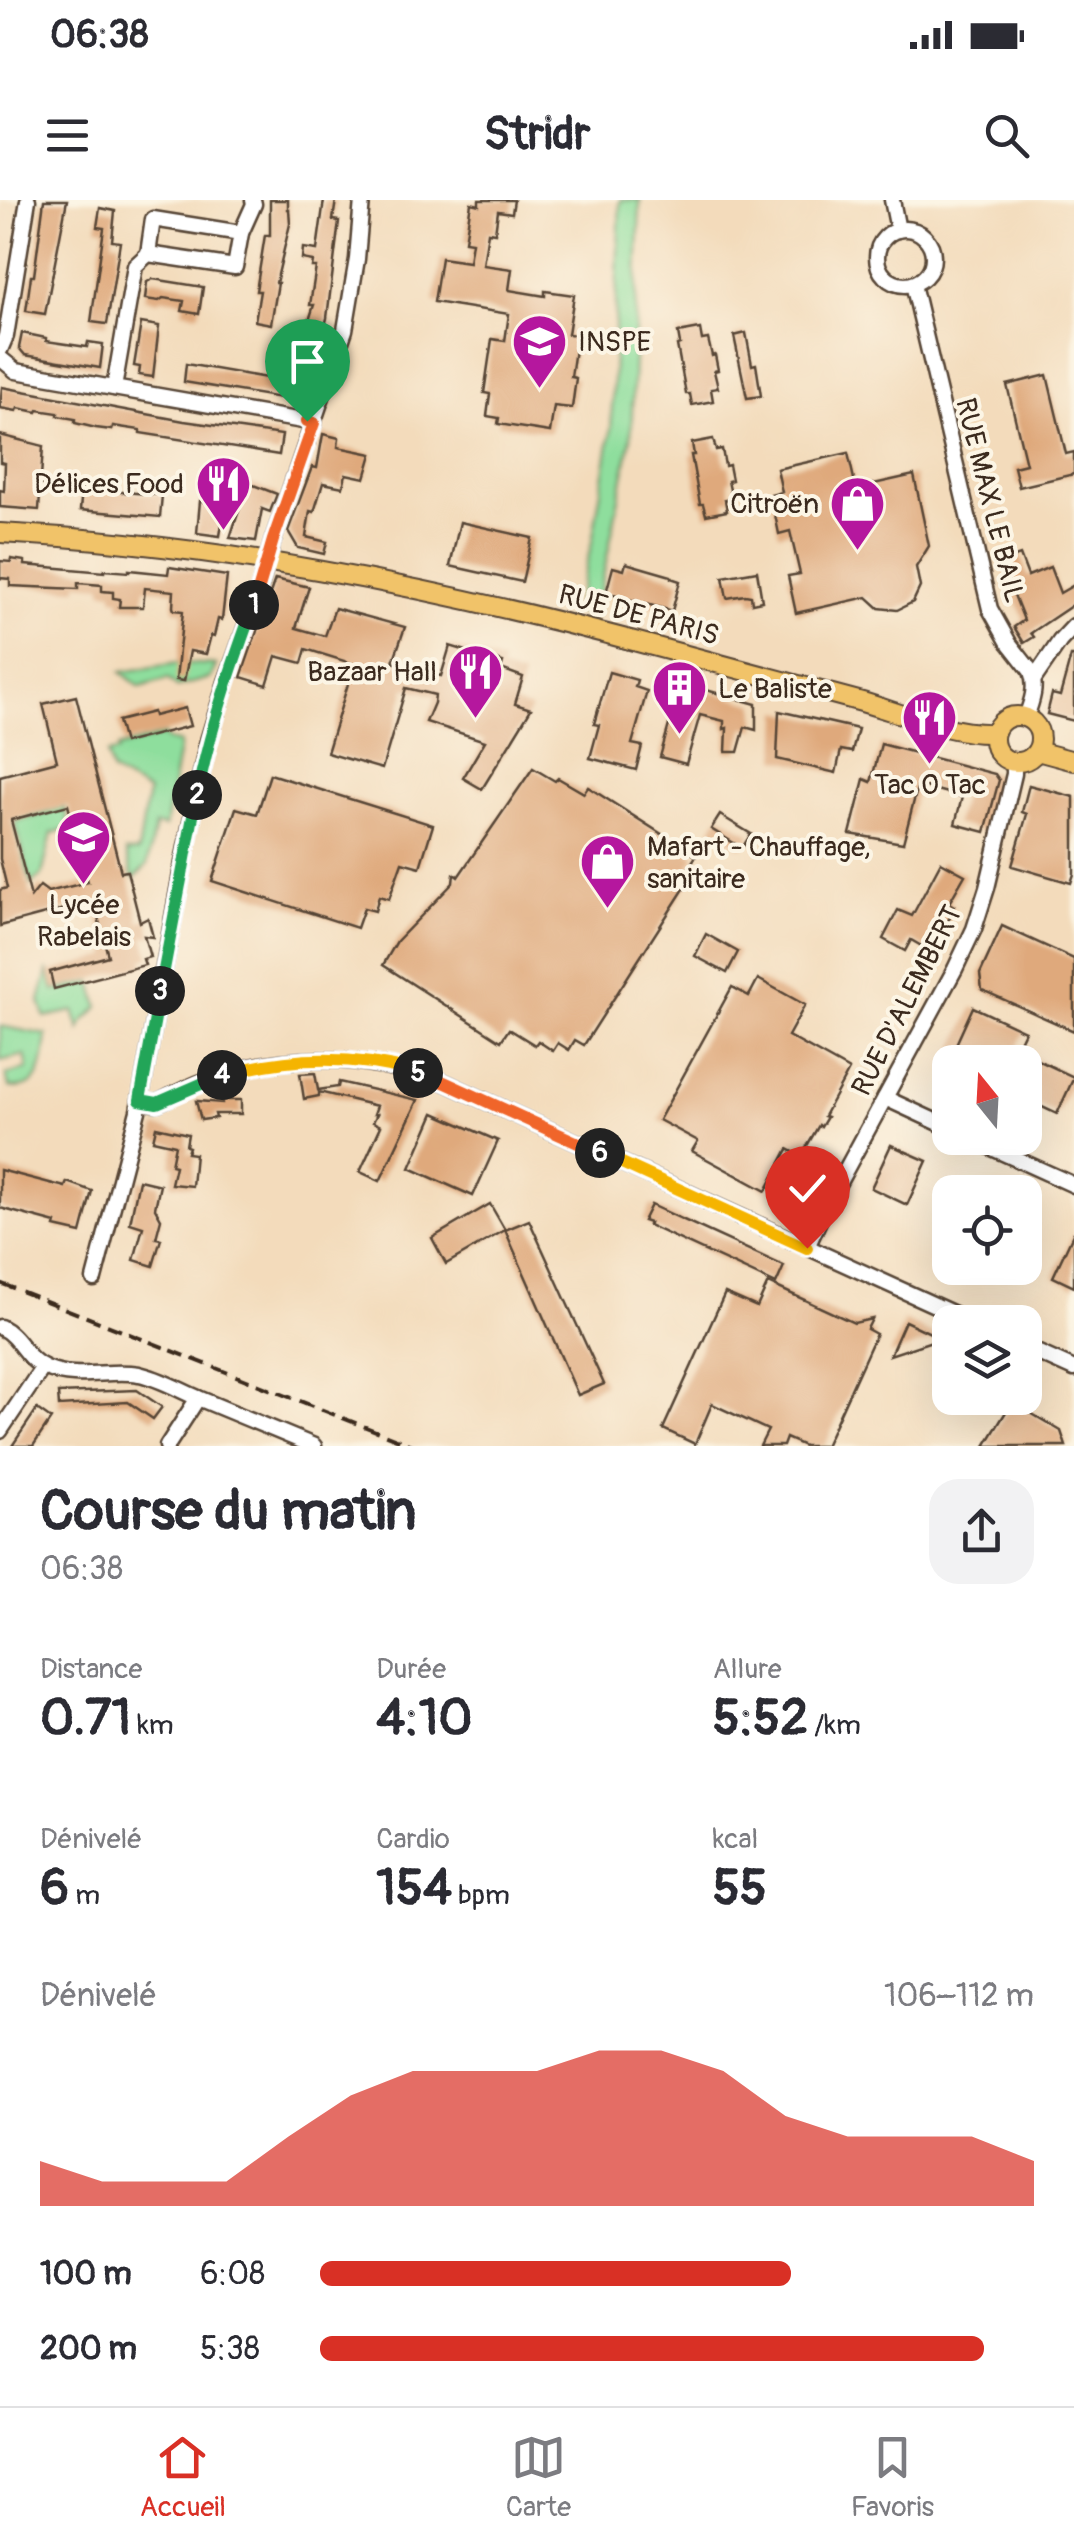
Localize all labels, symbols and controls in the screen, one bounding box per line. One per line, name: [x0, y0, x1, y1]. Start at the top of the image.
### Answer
text: 06:38: [50, 11, 149, 59]
text: Stridr: [484, 107, 590, 163]
icon: menu: [40, 108, 95, 163]
icon: search: [979, 108, 1034, 163]
school or university icon: INSPE: [509, 311, 569, 390]
pin: [265, 319, 350, 422]
place label: INSPE: [578, 325, 651, 360]
icon: arrive: [280, 334, 335, 389]
street label: RUE MAX LE BAIL: [947, 394, 1032, 606]
restaurant icon: Délices Food: [193, 453, 253, 532]
place label: Délices Food: [34, 467, 184, 502]
shop icon: Citroën: [828, 473, 888, 552]
place label: Citroën: [730, 487, 819, 522]
street label: RUE DE PARIS: [555, 577, 723, 654]
pin: 1: [229, 580, 279, 630]
text: 1: [249, 587, 259, 622]
restaurant icon: Bazaar Hall: [446, 641, 506, 720]
place label: Bazaar Hall: [307, 655, 437, 690]
building icon: Le Baliste: [649, 658, 709, 737]
place label: Le Baliste: [718, 672, 832, 707]
restaurant icon: Tac O Tac: [900, 688, 960, 767]
place label: Tac O Tac: [874, 768, 986, 803]
pin: 2: [172, 770, 222, 820]
text: 2: [189, 777, 205, 812]
school or university icon: Lycée Rabelais: [54, 808, 114, 887]
place label: Mafart - Chauffage, sanitaire: [647, 830, 871, 897]
shop icon: Mafart - Chauffage, sanitaire: [578, 832, 638, 911]
place label: Lycée Rabelais: [37, 888, 131, 955]
street label: RUE D'ALEMBERT: [844, 899, 970, 1102]
pin: 3: [135, 966, 185, 1016]
text: 3: [152, 973, 168, 1008]
north arrow: [932, 1045, 1042, 1155]
map controls: [932, 1045, 1042, 1415]
pin: 5: [393, 1048, 443, 1098]
pin: 4: [197, 1050, 247, 1100]
text: 5: [410, 1055, 426, 1090]
text: 4: [214, 1057, 230, 1092]
pin: 6: [575, 1128, 625, 1178]
text: 6: [592, 1135, 608, 1170]
pin: [765, 1146, 850, 1249]
icon: check: [780, 1161, 835, 1216]
button: locate: [932, 1175, 1042, 1285]
button: layers: [932, 1305, 1042, 1415]
text: Course du matin: [40, 1477, 416, 1546]
button: share: [929, 1479, 1034, 1584]
text: 06:38: [40, 1549, 123, 1589]
text: Distance: [40, 1652, 142, 1687]
text: Durée: [376, 1652, 446, 1687]
text: Allure: [713, 1652, 781, 1687]
text: 0.71: [40, 1687, 131, 1750]
text: 4:10: [376, 1687, 472, 1750]
text: 5:52: [713, 1687, 808, 1750]
text: km: [131, 1708, 174, 1743]
text: /km: [808, 1708, 861, 1743]
text: Dénivelé: [40, 1822, 142, 1857]
text: Cardio: [376, 1822, 450, 1857]
text: kcal: [713, 1822, 758, 1857]
text: 6: [40, 1857, 69, 1920]
text: 154: [376, 1857, 452, 1920]
text: 55: [713, 1857, 767, 1920]
text: m: [69, 1878, 100, 1913]
text: bpm: [452, 1878, 510, 1913]
text: Dénivelé: [40, 1976, 157, 2016]
text: 106–112 m: [884, 1976, 1034, 2016]
text: 100 m: [40, 2254, 132, 2294]
text: 6:08: [200, 2254, 265, 2294]
text: 200 m: [40, 2329, 137, 2369]
text: 5:38: [200, 2329, 260, 2369]
tab: Accueil: [140, 2430, 226, 2525]
tab: Carte: [506, 2430, 571, 2525]
tab: Favoris: [851, 2430, 934, 2525]

